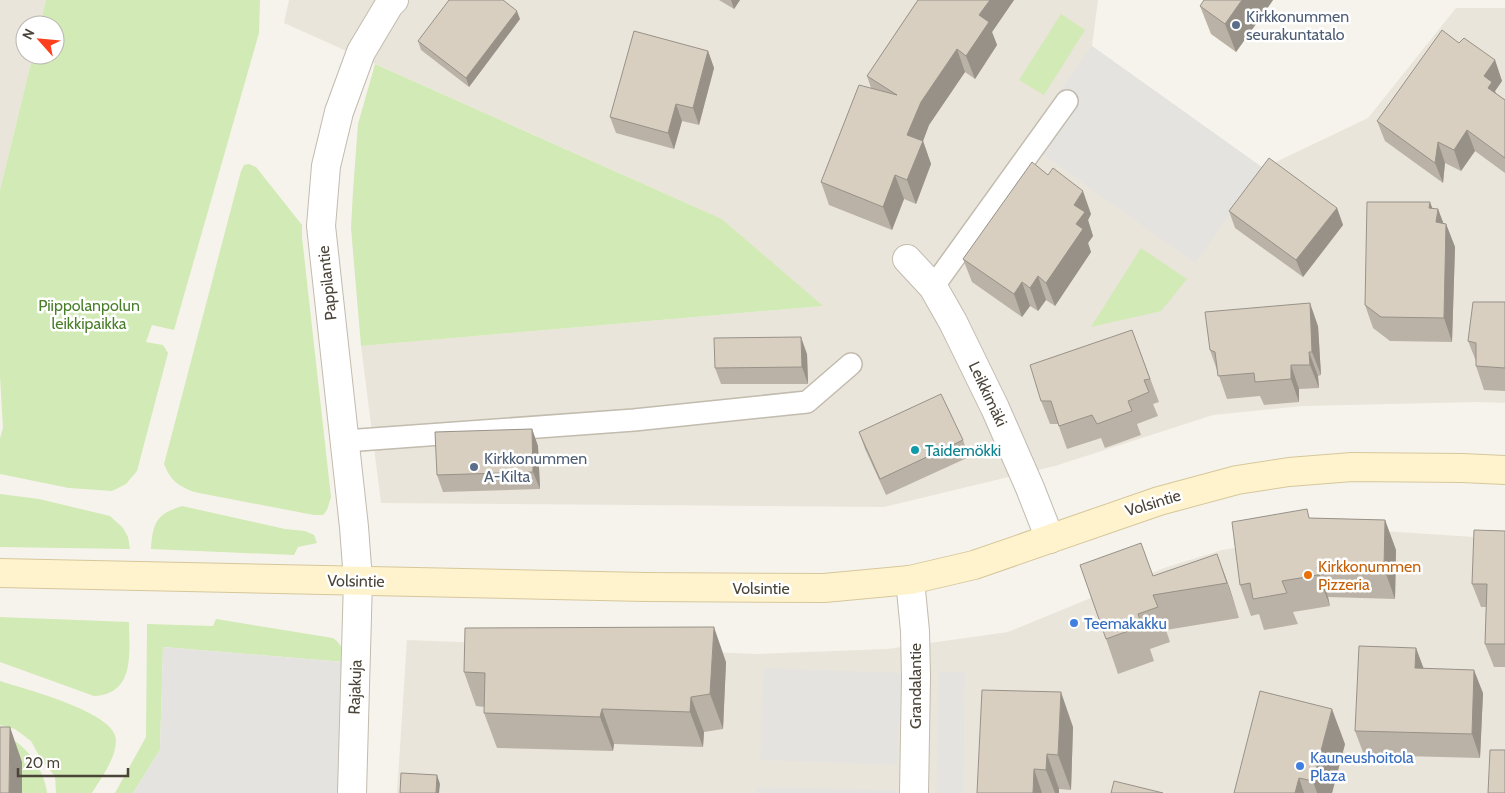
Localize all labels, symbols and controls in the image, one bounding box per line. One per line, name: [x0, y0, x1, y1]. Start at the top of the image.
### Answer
place label: Kirkkonummen seurakuntatalo: [1246, 7, 1349, 44]
north arrow: [15, 15, 65, 65]
marker: Kirkkonummen seurakuntatalo: [1230, 19, 1242, 31]
text: N: [18, 26, 39, 43]
street label: Pappilantie: [314, 245, 340, 321]
park label: Piippolanpolun leikkipaikka: [38, 296, 140, 333]
street label: Leikkimäki: [965, 359, 1011, 429]
place label: Taidemökki: [925, 441, 1001, 460]
marker: Taidemökki: [909, 444, 921, 456]
place label: Kirkkonummen A-Kilta: [484, 449, 587, 486]
marker: Kirkkonummen A-Kilta: [468, 461, 480, 473]
street label: Volsintie: [1123, 486, 1183, 520]
place label: Kirkkonummen Pizzeria: [1318, 557, 1421, 594]
marker: Kirkkonummen Pizzeria: [1302, 569, 1314, 581]
street label: Volsintie: [327, 571, 385, 591]
street label: Volsintie: [732, 579, 790, 598]
place label: Teemakakku: [1084, 614, 1167, 633]
marker: Teemakakku: [1068, 617, 1080, 629]
street label: Grandalantie: [906, 643, 925, 729]
street label: Rajakuja: [345, 659, 365, 715]
scale bar: [18, 746, 128, 778]
place label: Kauneushoitola Plaza: [1310, 748, 1414, 785]
text: 20 m: [25, 754, 60, 772]
marker: Kauneushoitola Plaza: [1294, 760, 1306, 772]

